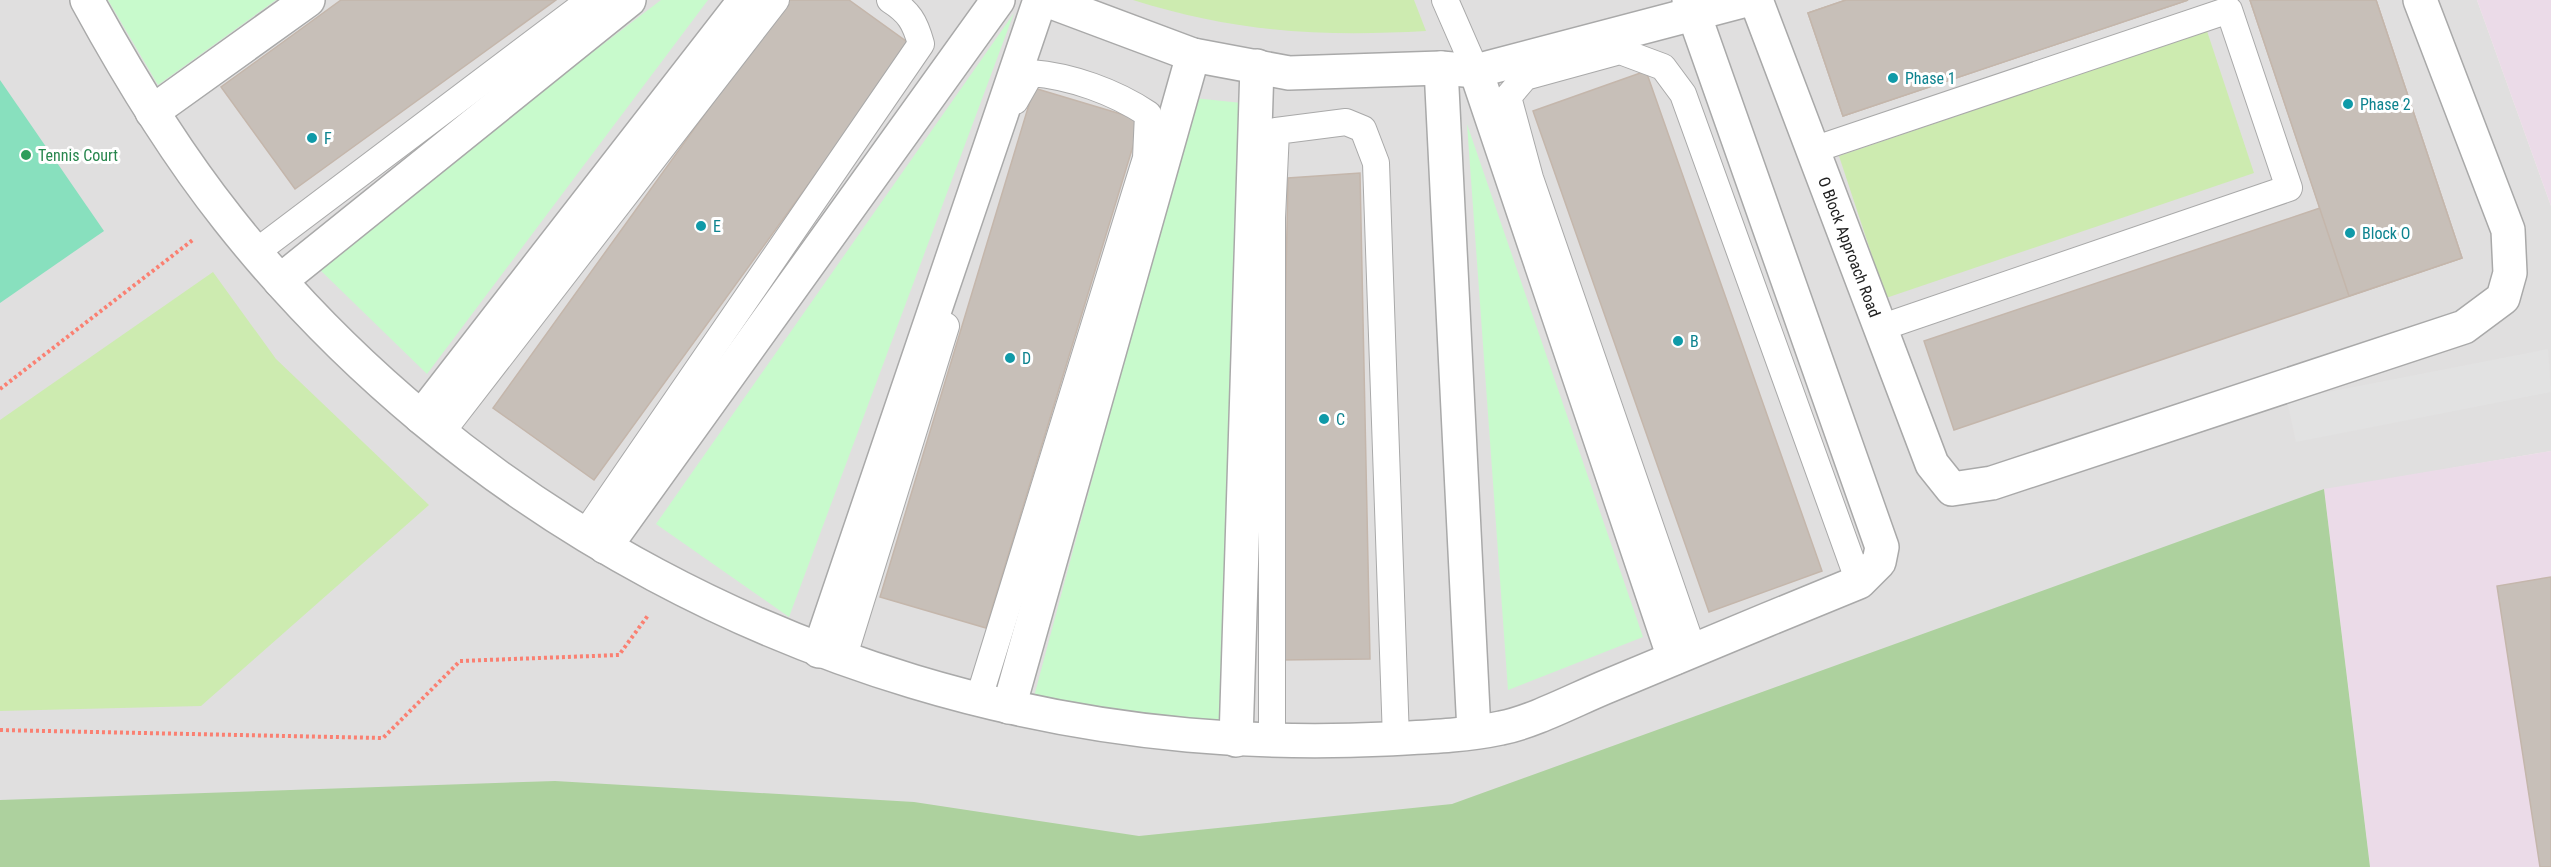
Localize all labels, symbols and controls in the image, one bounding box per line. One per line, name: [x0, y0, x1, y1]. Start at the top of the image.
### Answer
place label: Phase 1: [1905, 69, 1956, 88]
marker: Phase 1: [1886, 71, 1900, 85]
place label: Phase 2: [2360, 95, 2411, 114]
marker: Phase 2: [2341, 97, 2355, 111]
place label: F: [324, 129, 332, 148]
marker: F: [305, 131, 319, 145]
place label: Tennis Court: [38, 146, 118, 165]
marker: Tennis Court: [19, 148, 33, 162]
street label: O Block Approach Road: [1814, 174, 1884, 320]
place label: E: [713, 217, 721, 236]
marker: E: [694, 219, 708, 233]
place label: Block O: [2362, 224, 2410, 243]
marker: Block O: [2343, 226, 2357, 240]
place label: B: [1690, 332, 1699, 351]
marker: B: [1671, 334, 1685, 348]
place label: D: [1022, 349, 1031, 368]
marker: D: [1003, 351, 1017, 365]
place label: C: [1336, 410, 1345, 429]
marker: C: [1317, 412, 1331, 426]

